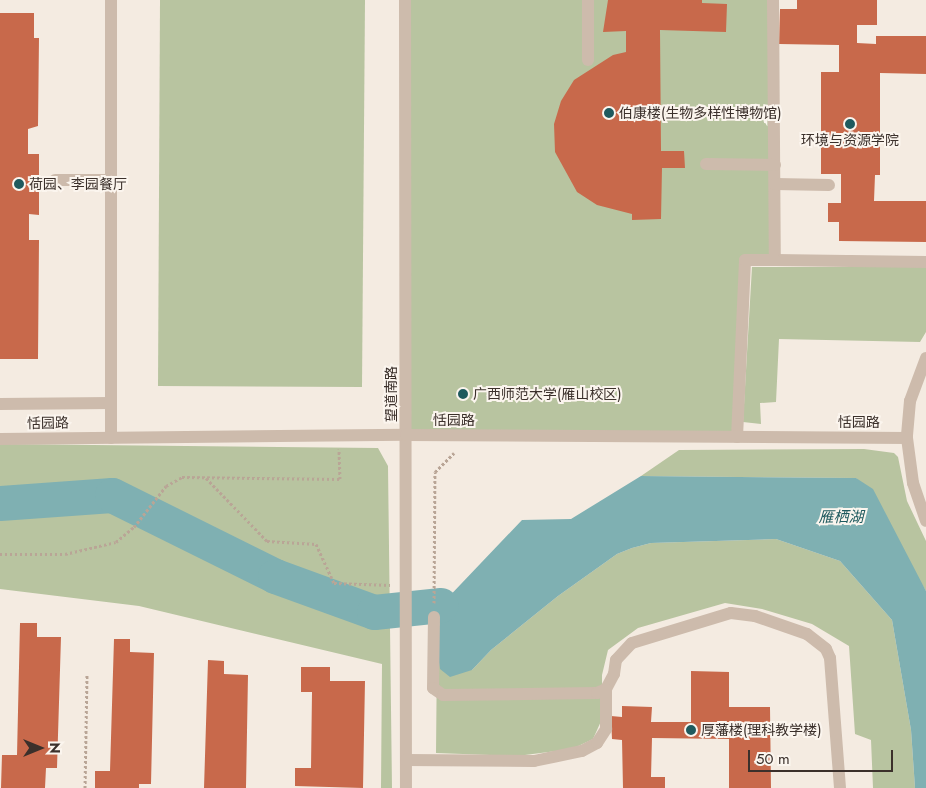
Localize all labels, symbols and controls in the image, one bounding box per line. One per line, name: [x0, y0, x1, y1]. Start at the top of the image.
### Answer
place label: 伯康楼(生物多样性博物馆): [619, 105, 782, 121]
marker: 伯康楼(生物多样性博物馆): [603, 107, 615, 119]
marker: 环境与资源学院: [844, 118, 856, 130]
place label: 环境与资源学院: [801, 132, 899, 148]
place label: 荷园、李园餐厅: [29, 176, 127, 192]
marker: 荷园、李园餐厅: [13, 178, 25, 190]
street label: 望道南路: [383, 366, 399, 422]
place label: 广西师范大学(雁山校区): [473, 386, 622, 402]
marker: 广西师范大学(雁山校区): [457, 388, 469, 400]
street label: 恬园路: [433, 412, 475, 428]
street label: 恬园路: [27, 414, 69, 432]
street label: 恬园路: [838, 414, 880, 430]
water label: 雁栖湖: [819, 509, 863, 527]
place label: 厚藩楼(理科教学楼): [701, 722, 822, 738]
north arrow: [15, 723, 65, 773]
marker: 厚藩楼(理科教学楼): [685, 724, 697, 736]
scale bar: [751, 740, 896, 772]
text: N: [45, 742, 65, 754]
text: 50 m: [756, 748, 790, 770]

